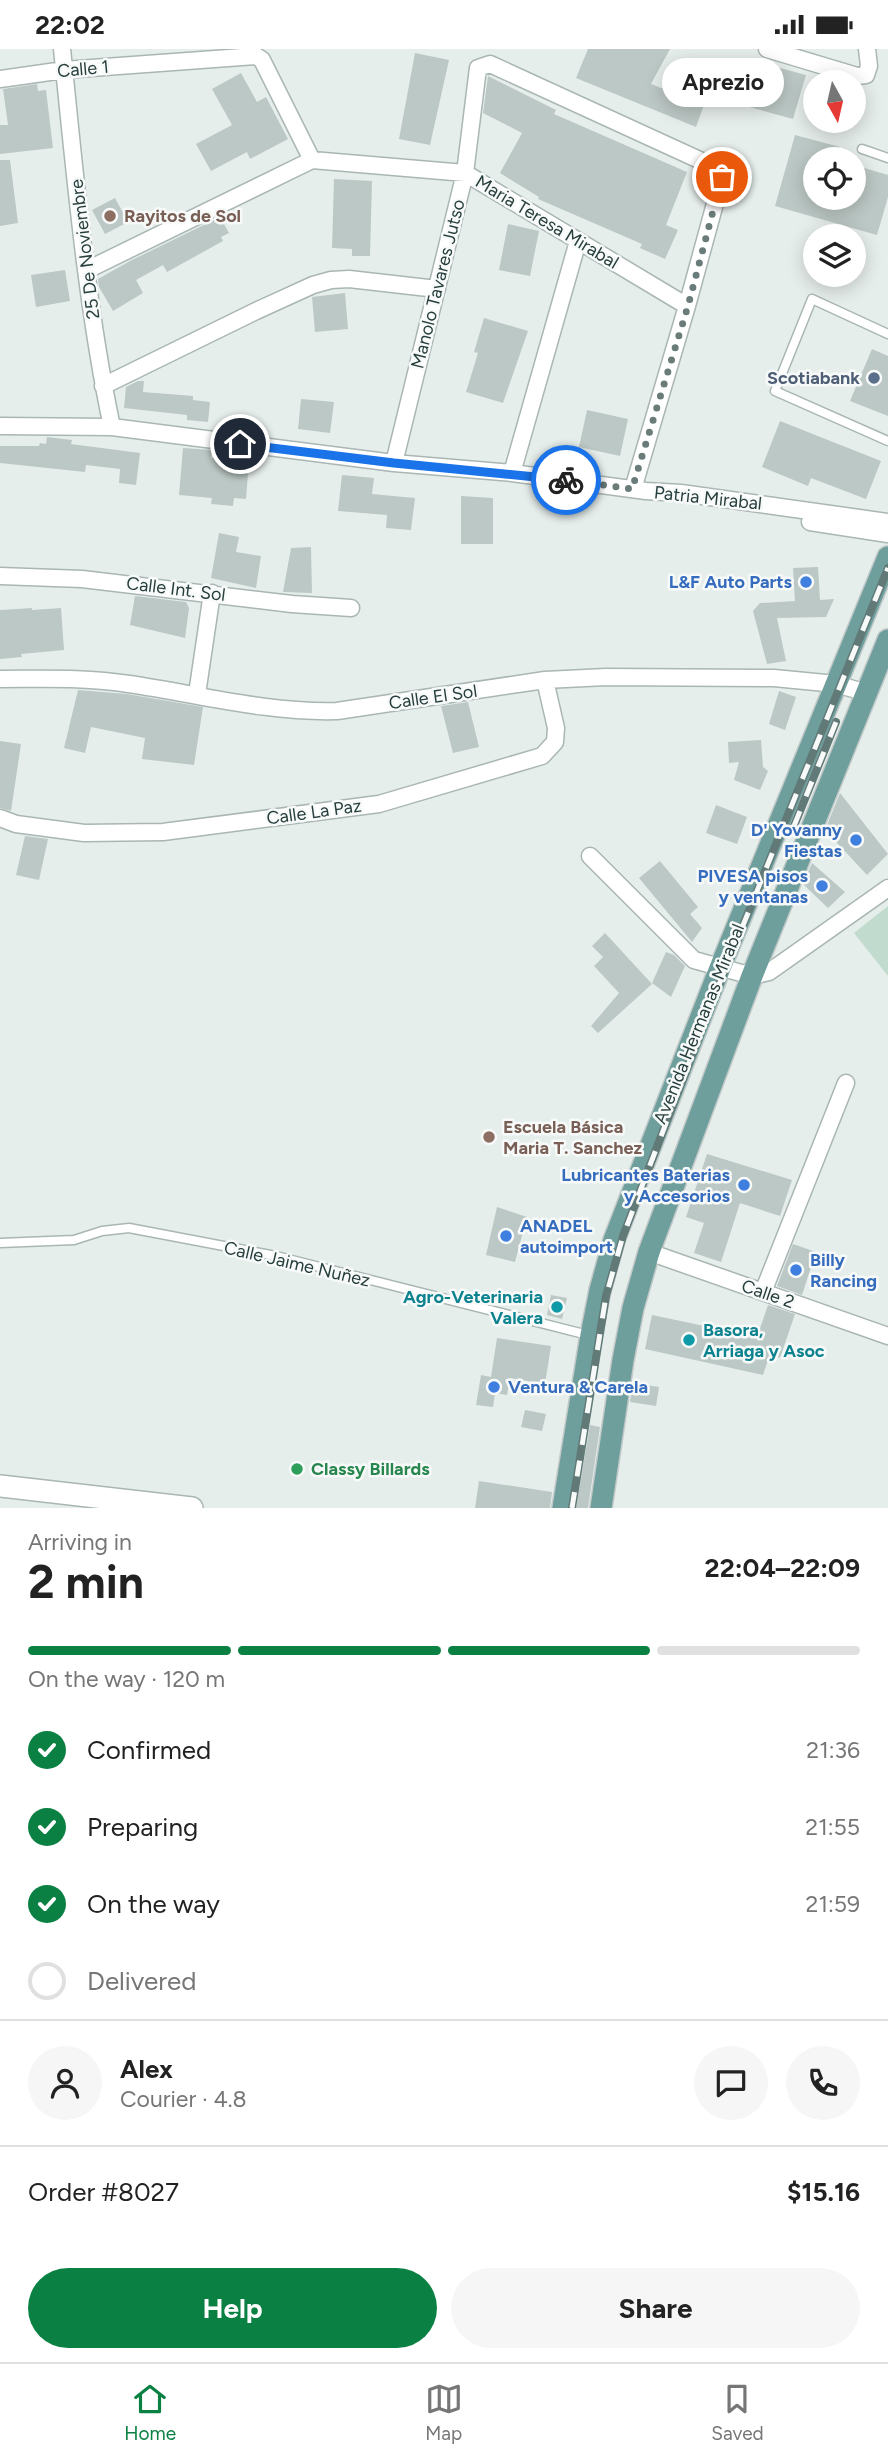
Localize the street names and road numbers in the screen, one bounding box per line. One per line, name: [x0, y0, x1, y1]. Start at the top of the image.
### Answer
street label: Calle 1: [56, 56, 110, 82]
street label: Maria Teresa Mirabal: [471, 171, 623, 273]
street label: 25 De Noviembre: [65, 178, 104, 320]
street label: Manolo Tavares Jutso: [406, 197, 470, 371]
street label: Patria Mirabal: [653, 481, 763, 515]
street label: Calle Int. Sol: [125, 572, 227, 606]
street label: Calle El Sol: [387, 680, 479, 714]
street label: Calle La Paz: [265, 794, 363, 830]
street label: Avenida Hermanas Mirabal: [649, 921, 749, 1127]
street label: Calle Jaime Nuñez: [222, 1236, 372, 1292]
street label: Calle 2: [739, 1275, 797, 1313]

